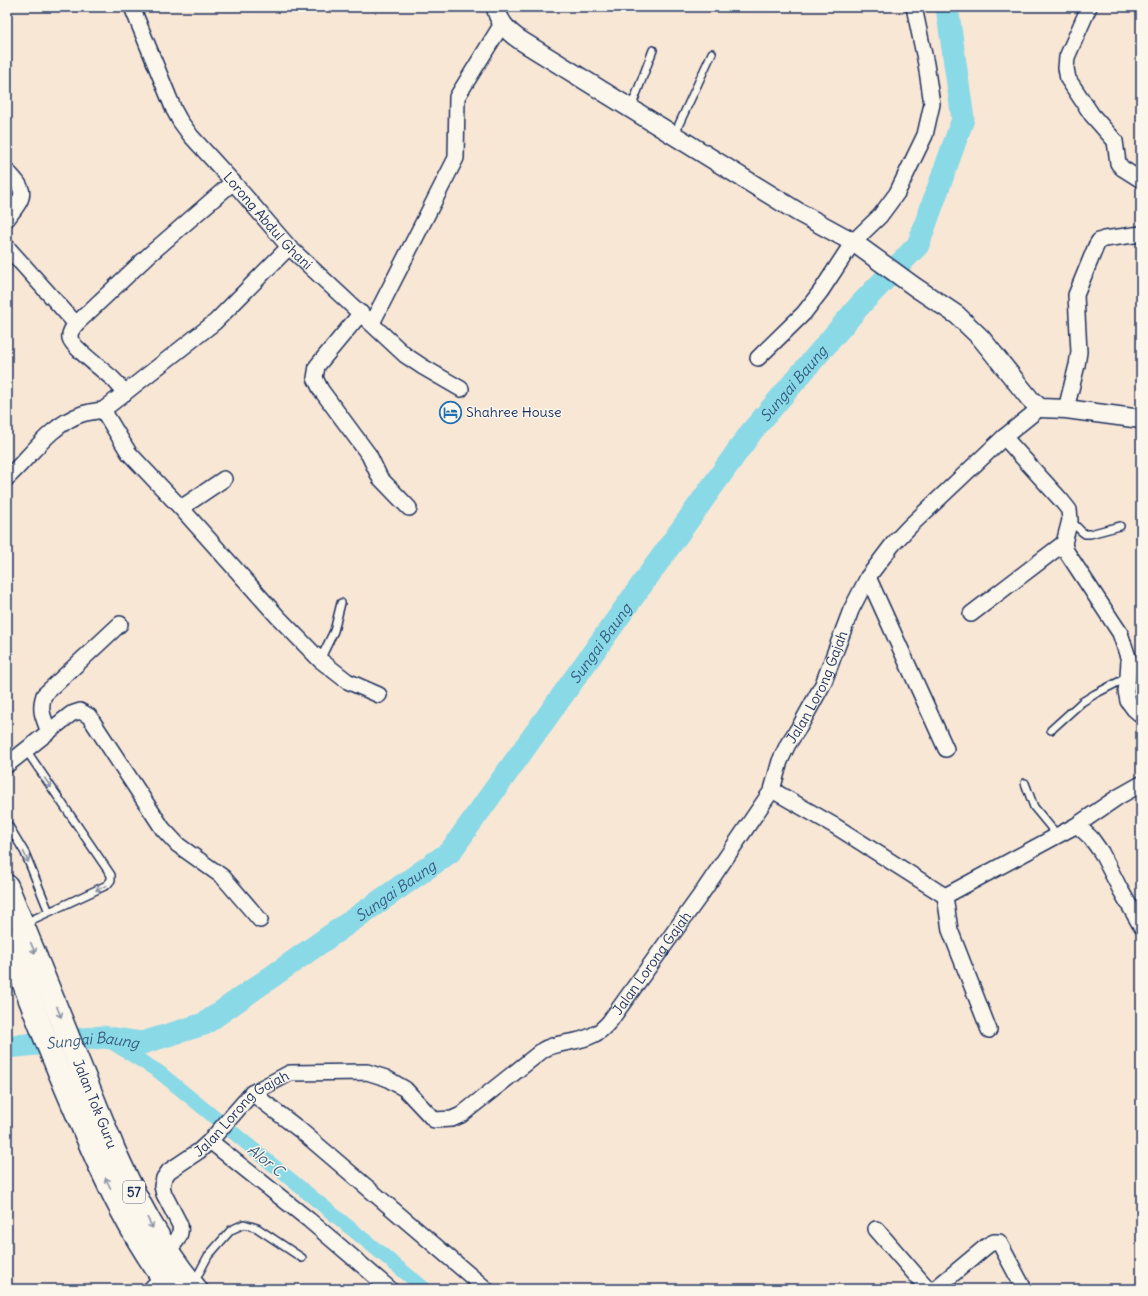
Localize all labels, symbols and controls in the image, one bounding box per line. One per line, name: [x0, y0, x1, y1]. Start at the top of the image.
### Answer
street label: Lorong Abdul Ghani: [219, 168, 316, 273]
water label: Sungai Baung: [755, 340, 832, 425]
hotel icon: Shahree House: [437, 399, 463, 425]
place label: Shahree House: [466, 403, 562, 421]
water label: Sungai Baung: [565, 598, 636, 687]
street label: Jalan Lorong Gajah: [782, 628, 851, 747]
one-way arrow: [44, 777, 52, 788]
one-way arrow: [23, 851, 30, 863]
water label: Sungai Baung: [351, 855, 440, 925]
one-way arrow: [96, 885, 108, 892]
street label: Jalan Lorong Gajah: [608, 908, 695, 1018]
one-way arrow: [29, 941, 37, 953]
one-way arrow: [56, 1006, 64, 1018]
water label: Sungai Baung: [45, 1027, 142, 1052]
street label: Jalan Tok Guru: [69, 1057, 121, 1151]
street label: Jalan Lorong Gajah: [191, 1066, 292, 1161]
water label: Alor C: [244, 1140, 290, 1182]
one-way arrow: [104, 1178, 111, 1190]
road number: 57: [123, 1181, 145, 1203]
one-way arrow: [147, 1217, 154, 1229]

